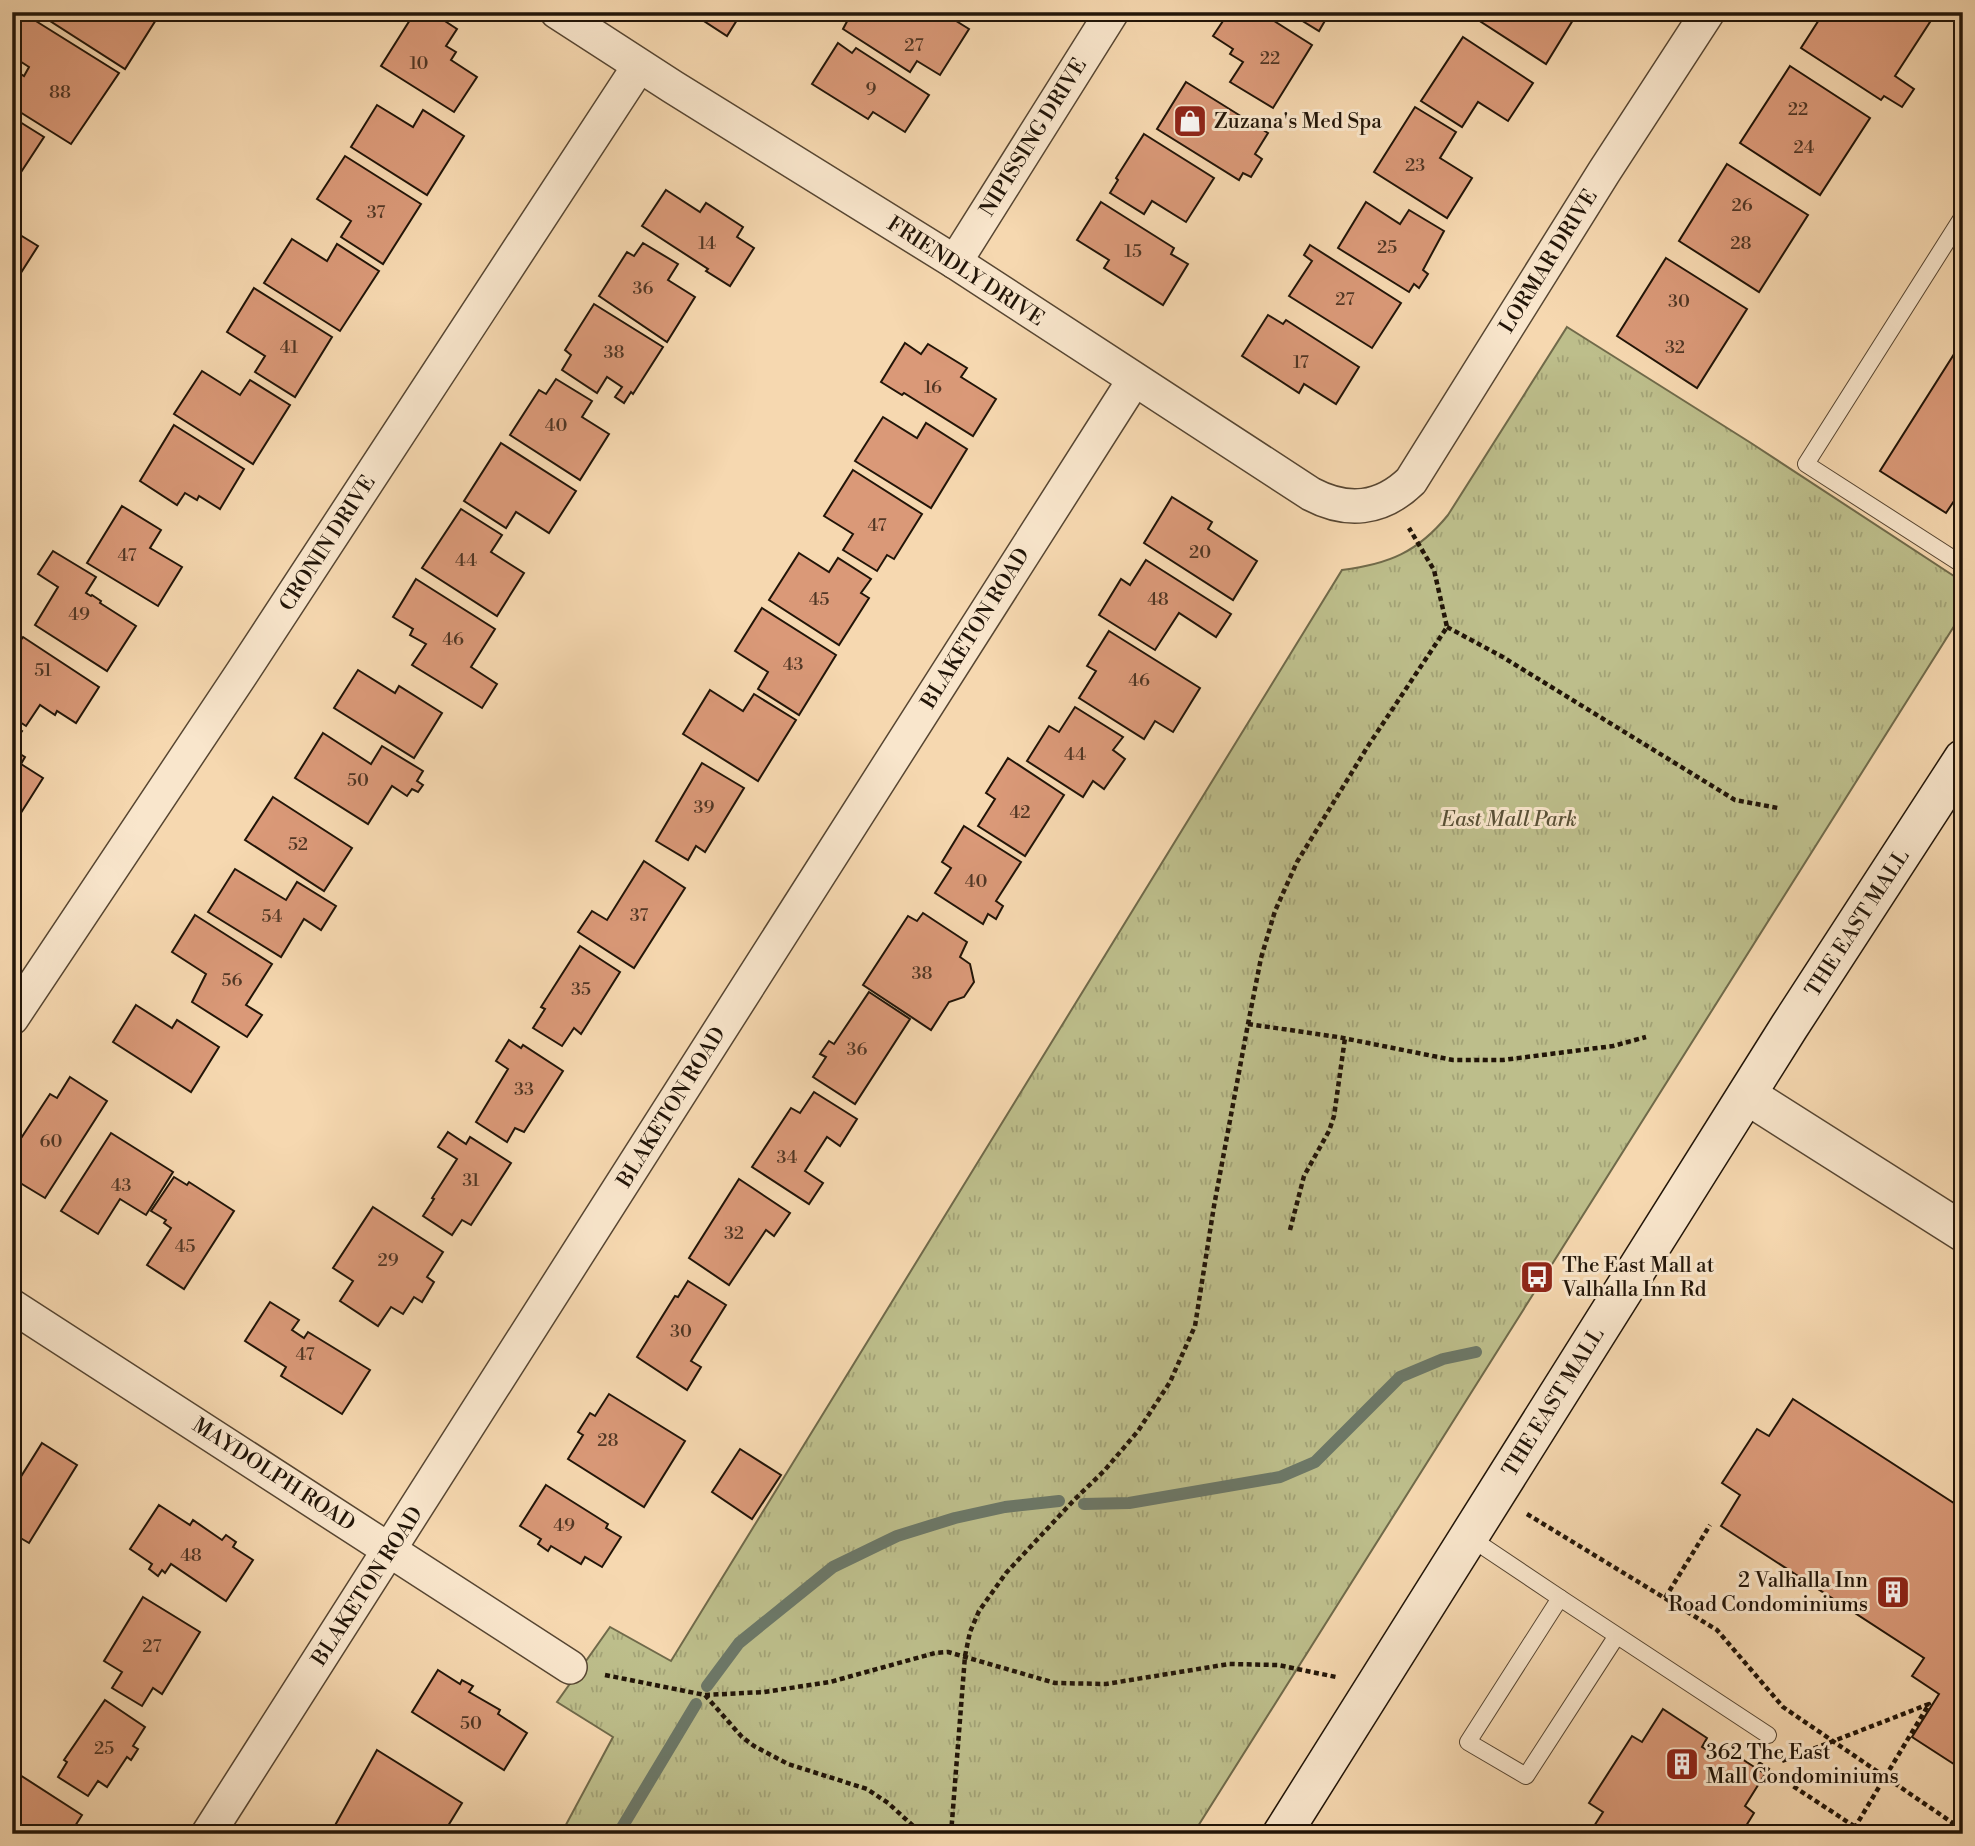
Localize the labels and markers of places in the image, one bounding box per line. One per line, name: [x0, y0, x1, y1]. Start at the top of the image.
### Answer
shop icon: Zuzana's Med Spa: [1171, 102, 1209, 140]
place label: Zuzana's Med Spa: [1214, 109, 1382, 135]
place label: The East Mall at Valhalla Inn Rd: [1561, 1253, 1715, 1303]
bus stop icon: The East Mall at Valhalla Inn Rd: [1518, 1258, 1556, 1296]
place label: 2 Valhalla Inn Road Condominiums: [1668, 1568, 1868, 1618]
building icon: 2 Valhalla Inn Road Condominiums: [1874, 1573, 1912, 1611]
place label: 362 The East Mall Condominiums: [1706, 1740, 1899, 1790]
building icon: 362 The East Mall Condominiums: [1663, 1745, 1701, 1783]

